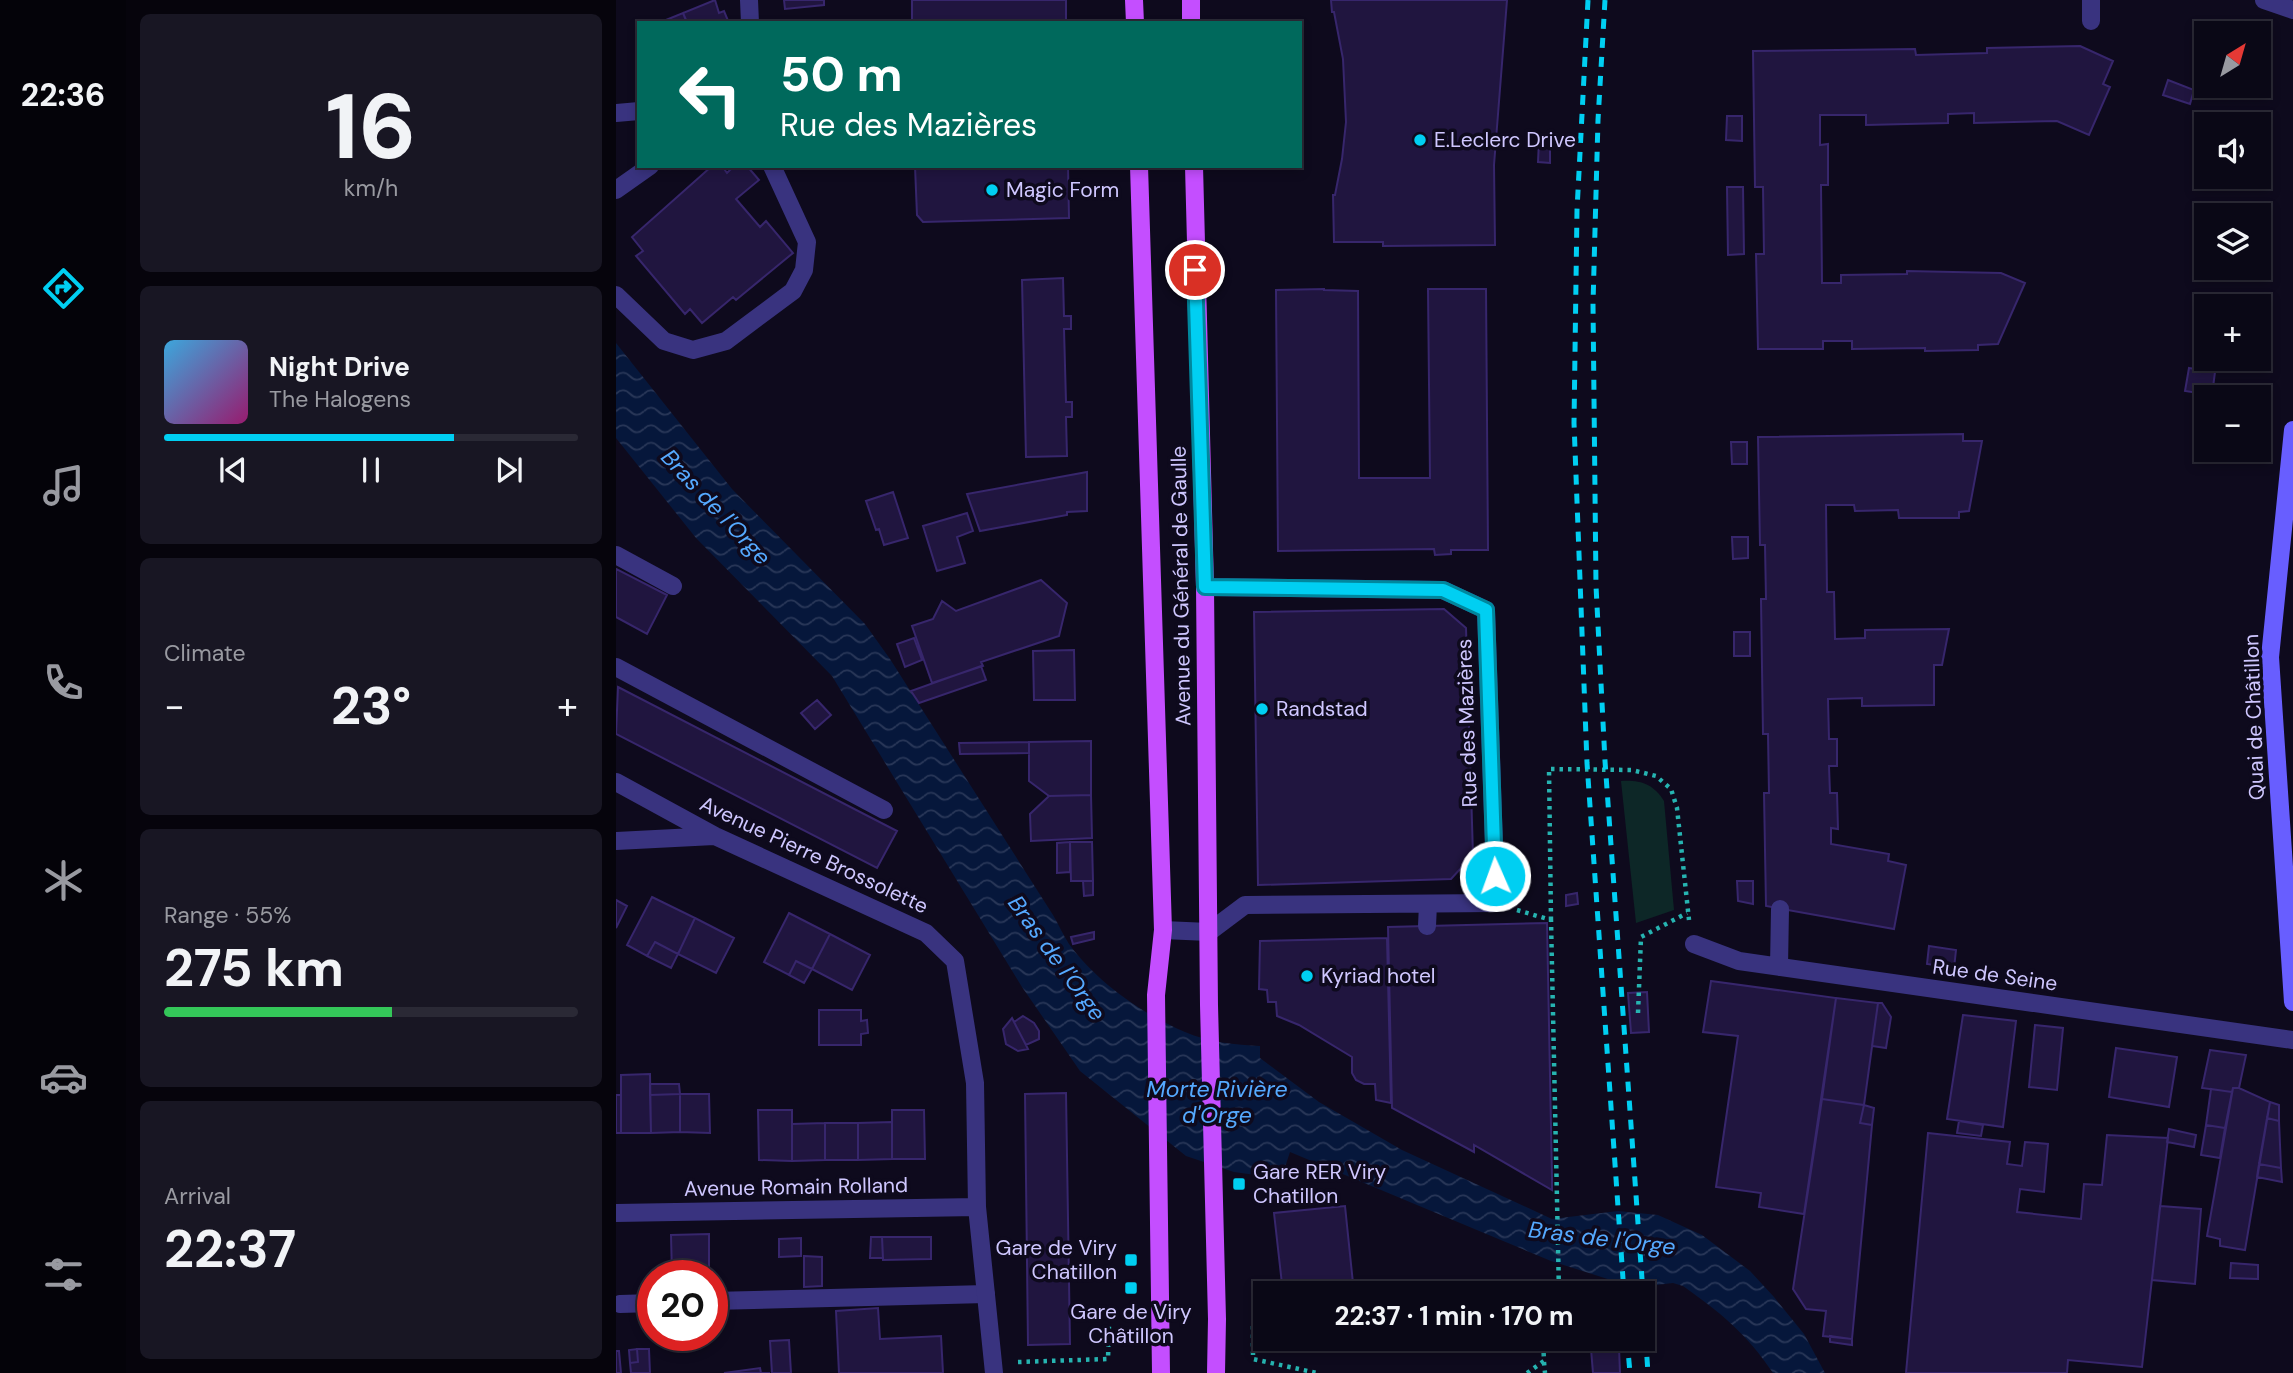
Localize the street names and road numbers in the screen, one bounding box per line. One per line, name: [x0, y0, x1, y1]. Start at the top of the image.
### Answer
street label: Avenue du Général de Gaulle: [1165, 446, 1197, 726]
street label: Quai de Châtillon: [2237, 633, 2271, 801]
street label: Rue des Mazières: [1450, 638, 1484, 808]
street label: Avenue Pierre Brossolette: [695, 790, 933, 920]
street label: Rue de Seine: [1931, 952, 2059, 998]
street label: Avenue Romain Rolland: [684, 1171, 908, 1203]

